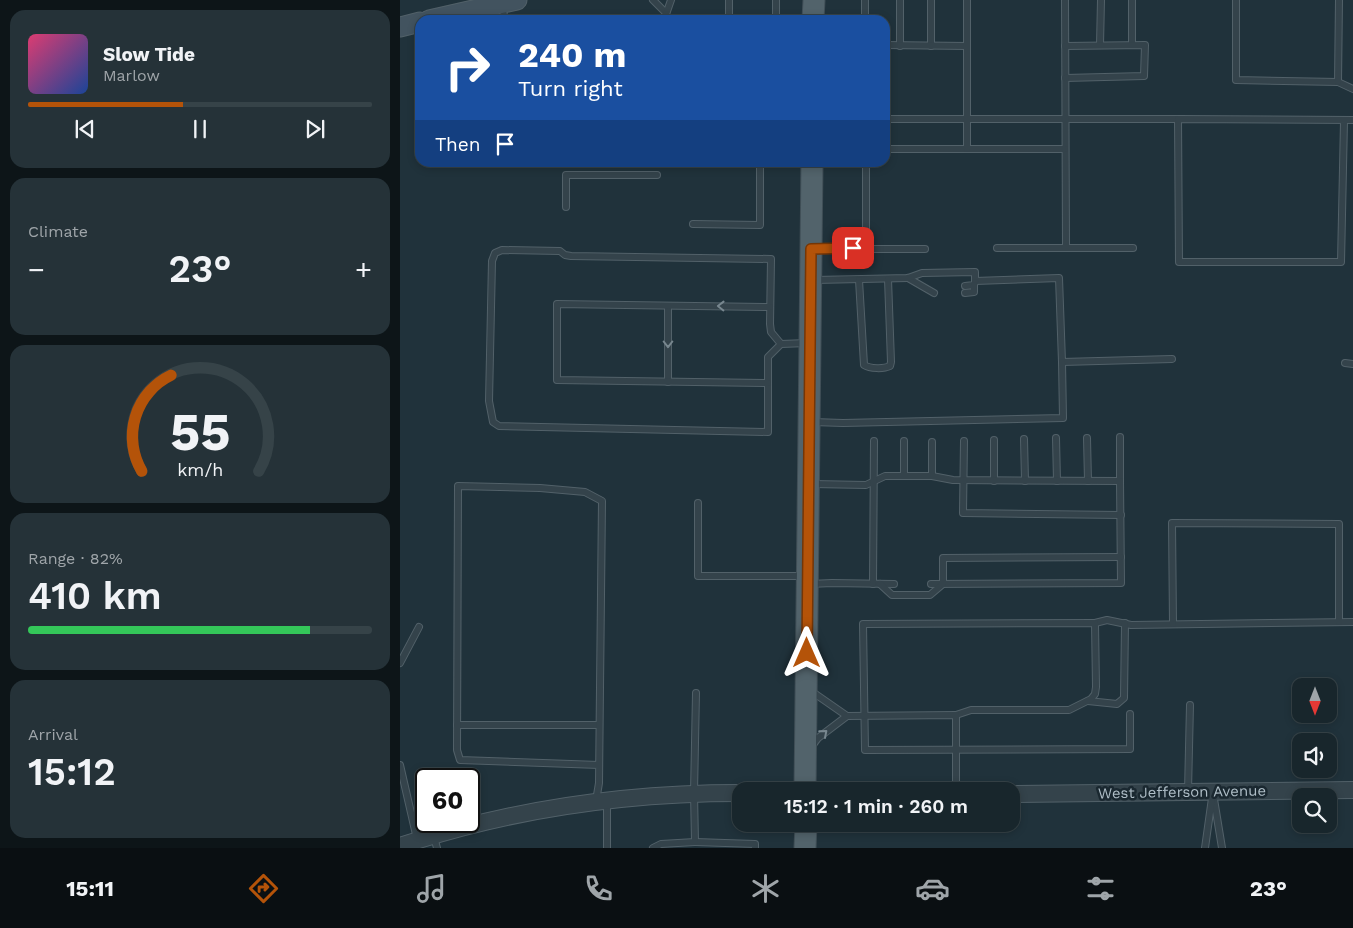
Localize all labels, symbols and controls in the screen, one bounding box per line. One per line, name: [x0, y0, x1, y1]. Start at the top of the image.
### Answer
text: 240 m: [518, 34, 627, 76]
icon: right: [435, 35, 500, 100]
text: Slow Tide: [103, 43, 195, 66]
text: Marlow: [103, 66, 160, 85]
text: Turn right: [518, 76, 623, 101]
icon: previous: [71, 115, 99, 143]
icon: pause: [186, 115, 214, 143]
icon: next: [301, 115, 329, 143]
icon: arrive: [491, 130, 519, 158]
text: Then: [435, 133, 481, 156]
text: Climate: [28, 222, 88, 241]
pin: [832, 227, 874, 269]
icon: arrive: [839, 234, 867, 262]
text: 23°: [168, 247, 232, 291]
text: −: [28, 253, 45, 286]
text: +: [355, 253, 372, 286]
one-way arrow: [717, 301, 724, 311]
one-way arrow: [663, 340, 673, 348]
text: 55: [170, 402, 230, 463]
text: km/h: [177, 459, 223, 480]
text: Range · 82%: [28, 549, 123, 568]
text: 410 km: [28, 574, 162, 618]
position arrow: [780, 626, 832, 678]
north arrow: [1292, 678, 1338, 722]
map controls: [1292, 678, 1337, 833]
text: Arrival: [28, 725, 78, 744]
one-way arrow: [818, 730, 827, 739]
button: sound: [1292, 733, 1337, 778]
text: 15:12: [28, 750, 116, 794]
speed limit sign: 60: [415, 768, 480, 833]
street label: West Jefferson Avenue: [1098, 782, 1266, 802]
button: search: [1292, 788, 1337, 833]
text: 15:12 · 1 min · 260 m: [784, 795, 968, 818]
icon: directions: [246, 871, 281, 906]
icon: music: [414, 871, 449, 906]
icon: phone: [581, 871, 616, 906]
icon: climate: [748, 871, 783, 906]
icon: car: [915, 871, 950, 906]
icon: filters: [1083, 871, 1118, 906]
text: 15:11: [66, 876, 114, 901]
text: 23°: [1250, 876, 1287, 901]

